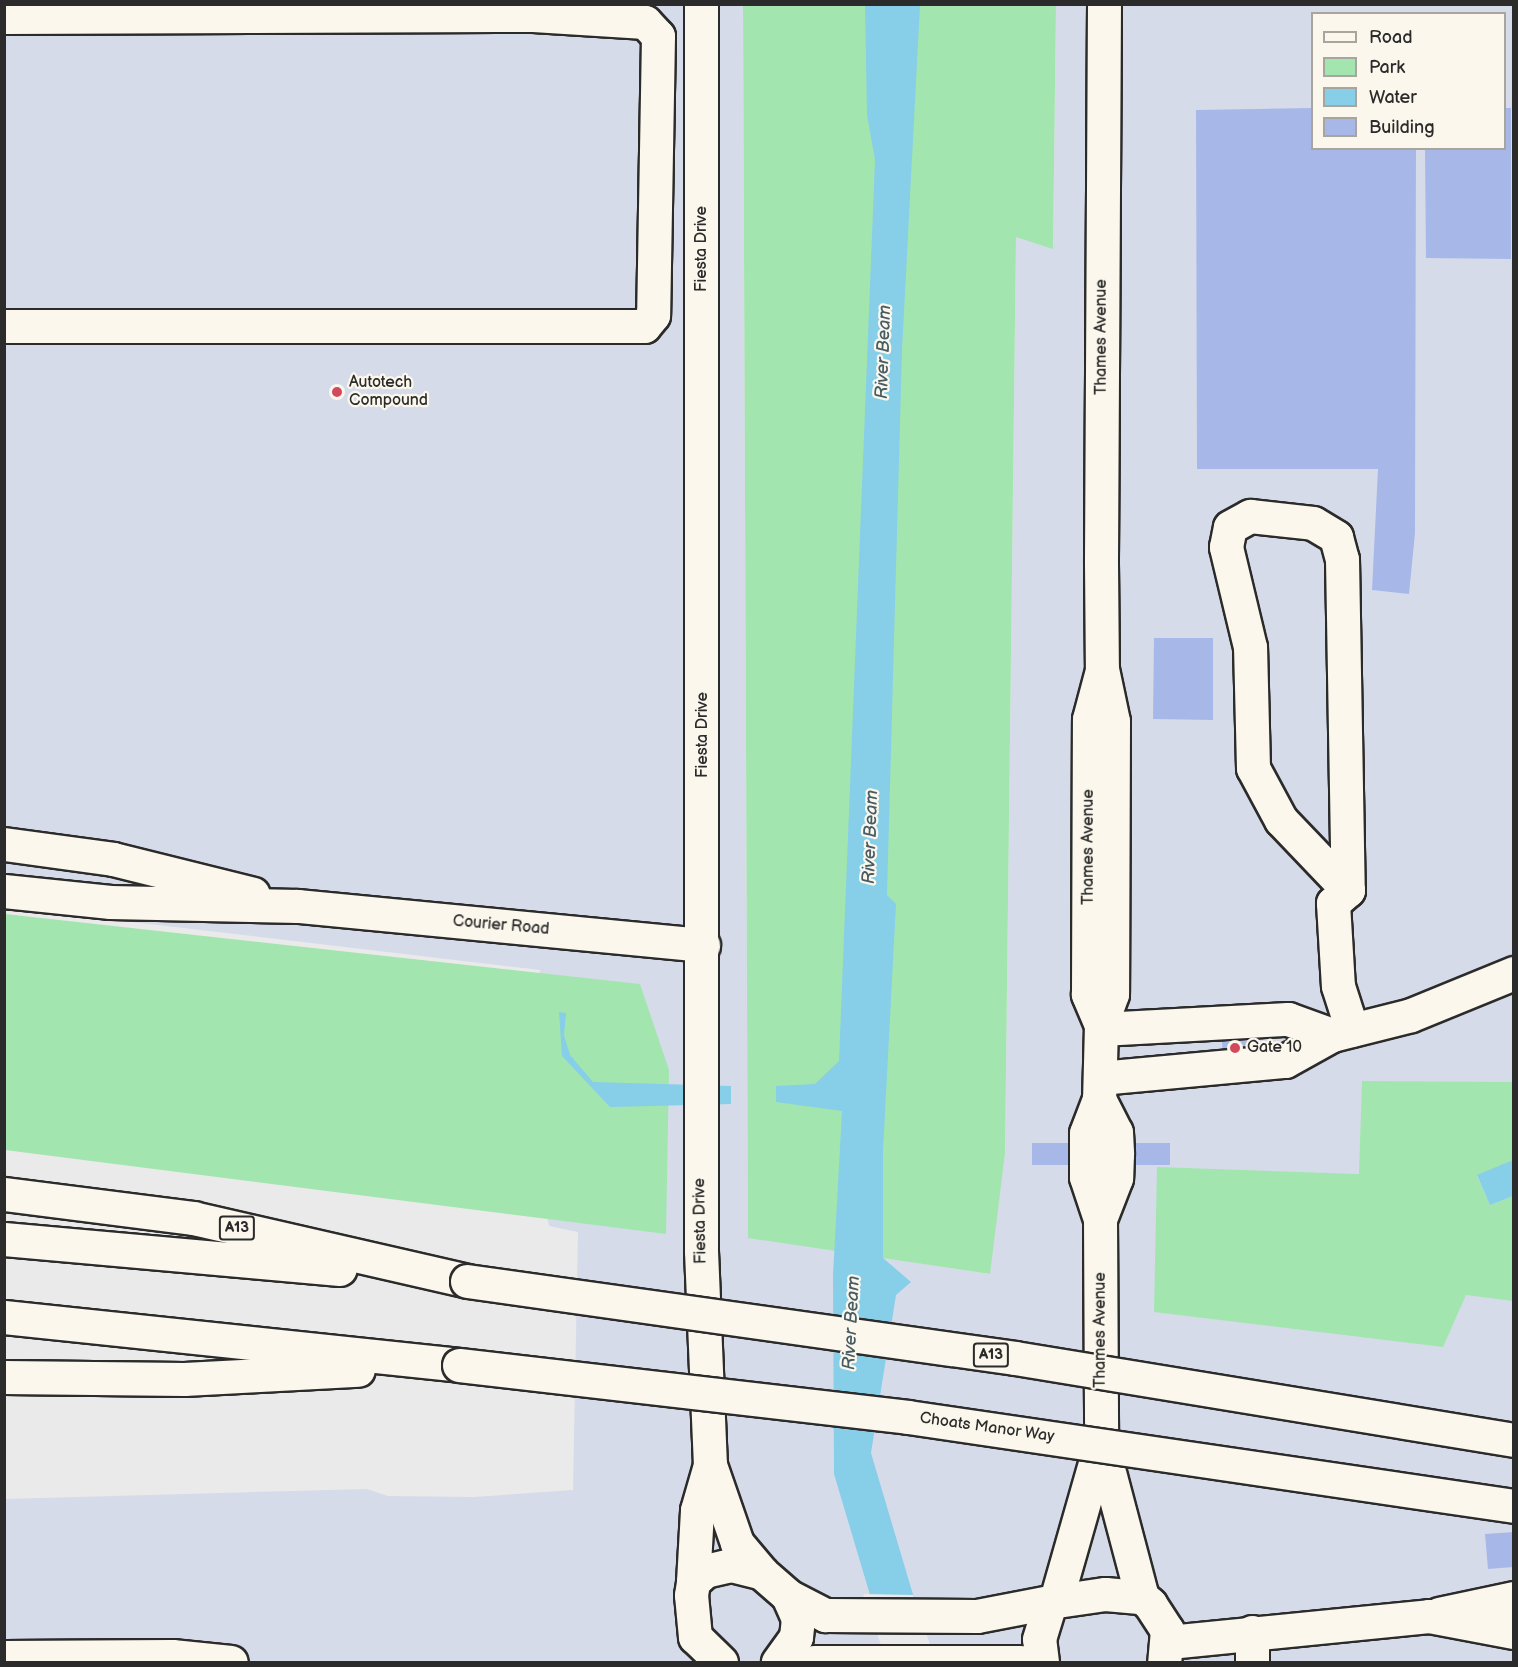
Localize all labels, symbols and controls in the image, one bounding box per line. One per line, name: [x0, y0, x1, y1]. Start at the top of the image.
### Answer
legend: [1311, 12, 1506, 150]
text: Road: [1369, 27, 1413, 48]
text: Park: [1369, 57, 1405, 78]
text: Water: [1369, 87, 1417, 108]
text: Building: [1369, 117, 1435, 138]
street label: Fiesta Drive: [692, 206, 712, 292]
street label: Thames Avenue: [1092, 279, 1112, 395]
water label: River Beam: [872, 304, 896, 400]
place label: Autotech Compound: [349, 373, 428, 411]
marker: Autotech Compound: [330, 385, 344, 399]
street label: Fiesta Drive: [693, 692, 713, 778]
water label: River Beam: [859, 789, 883, 885]
street label: Thames Avenue: [1079, 789, 1099, 905]
street label: Courier Road: [452, 912, 550, 940]
place label: Gate 10: [1247, 1038, 1302, 1058]
marker: Gate 10: [1228, 1041, 1242, 1055]
street label: Fiesta Drive: [691, 1178, 711, 1264]
road number: A13: [218, 1216, 256, 1240]
street label: Thames Avenue: [1091, 1272, 1111, 1388]
water label: River Beam: [839, 1275, 865, 1371]
road number: A13: [972, 1343, 1010, 1367]
street label: Choats Manor Way: [918, 1409, 1056, 1447]

